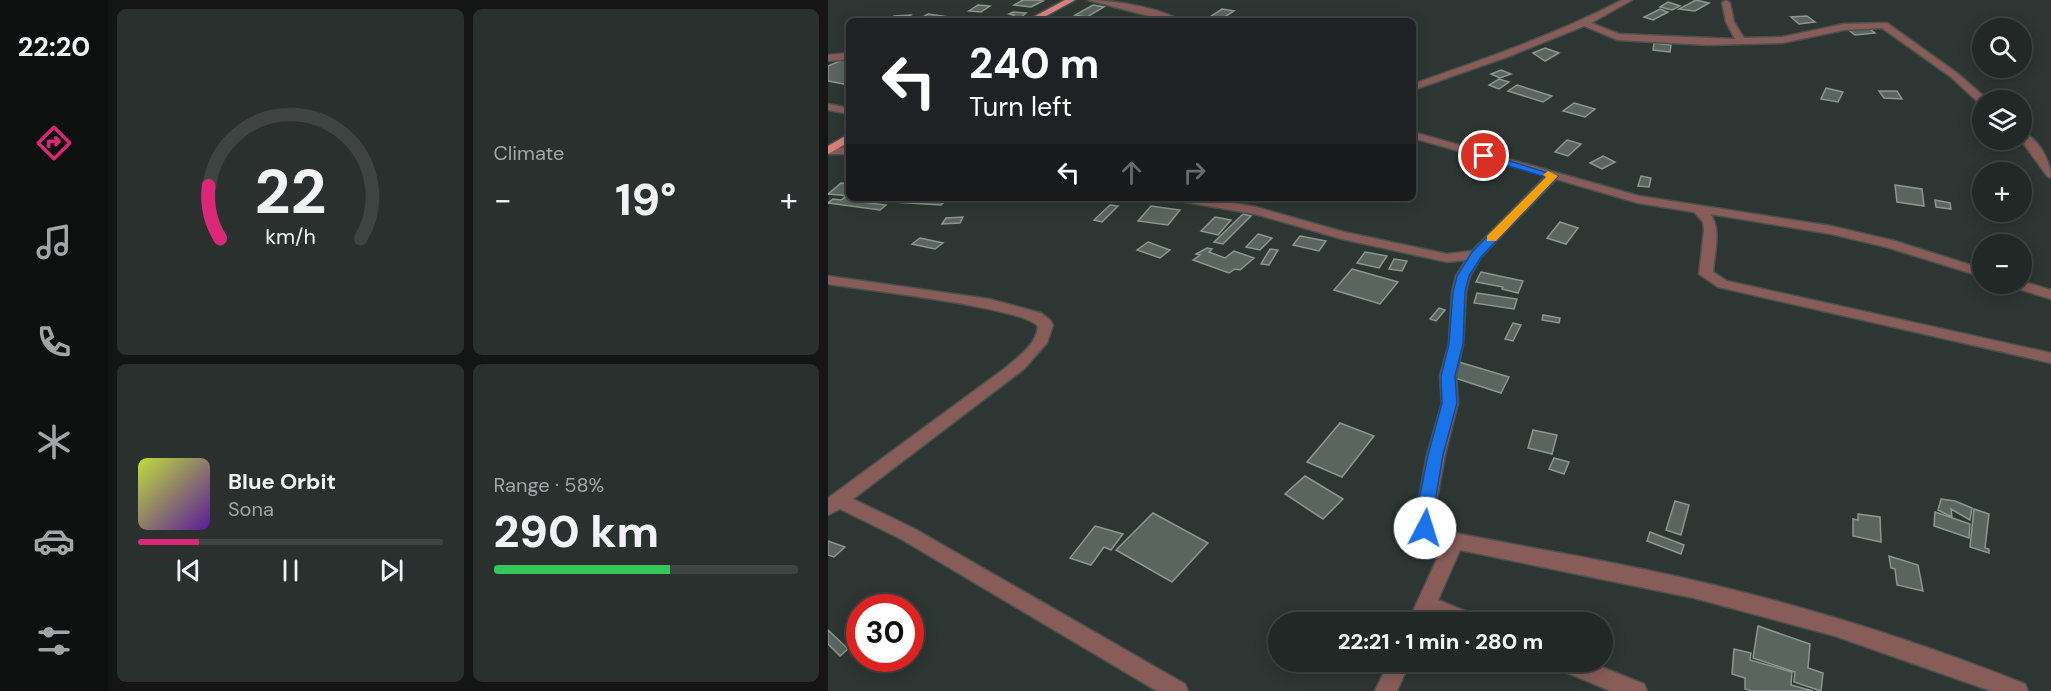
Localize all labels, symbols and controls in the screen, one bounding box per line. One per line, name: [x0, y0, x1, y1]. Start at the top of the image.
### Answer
map controls: [1972, 18, 2032, 294]
button: search: [1972, 18, 2032, 78]
text: 22:20: [18, 29, 90, 64]
text: 240 m: [969, 36, 1099, 91]
icon: left: [870, 42, 948, 120]
text: Turn left: [969, 89, 1072, 124]
button: layers: [1972, 90, 2032, 150]
icon: directions: [33, 122, 75, 164]
pin: [1458, 130, 1509, 181]
icon: arrive: [1467, 139, 1500, 172]
text: Climate: [494, 140, 564, 166]
text: 22: [254, 151, 326, 232]
icon: left: [1052, 156, 1085, 189]
icon: ahead: [1115, 156, 1148, 189]
icon: right: [1178, 156, 1211, 189]
button: +: [1972, 162, 2032, 222]
text: 19°: [615, 170, 677, 229]
text: −: [494, 178, 512, 221]
text: +: [780, 178, 798, 221]
icon: music: [33, 221, 75, 263]
text: km/h: [265, 223, 316, 251]
button: −: [1972, 234, 2032, 294]
icon: phone: [33, 321, 75, 363]
icon: climate: [33, 421, 75, 463]
text: Blue Orbit: [228, 467, 336, 496]
text: Range · 58%: [494, 472, 604, 498]
text: Sona: [228, 496, 274, 522]
position arrow: [1393, 496, 1457, 560]
text: 290 km: [494, 502, 659, 561]
icon: car: [33, 520, 75, 562]
icon: previous: [172, 554, 205, 587]
icon: pause: [274, 554, 307, 587]
icon: next: [375, 554, 408, 587]
speed limit sign: 30: [846, 594, 924, 672]
icon: filters: [33, 620, 75, 662]
text: 22:21 · 1 min · 280 m: [1338, 627, 1543, 656]

